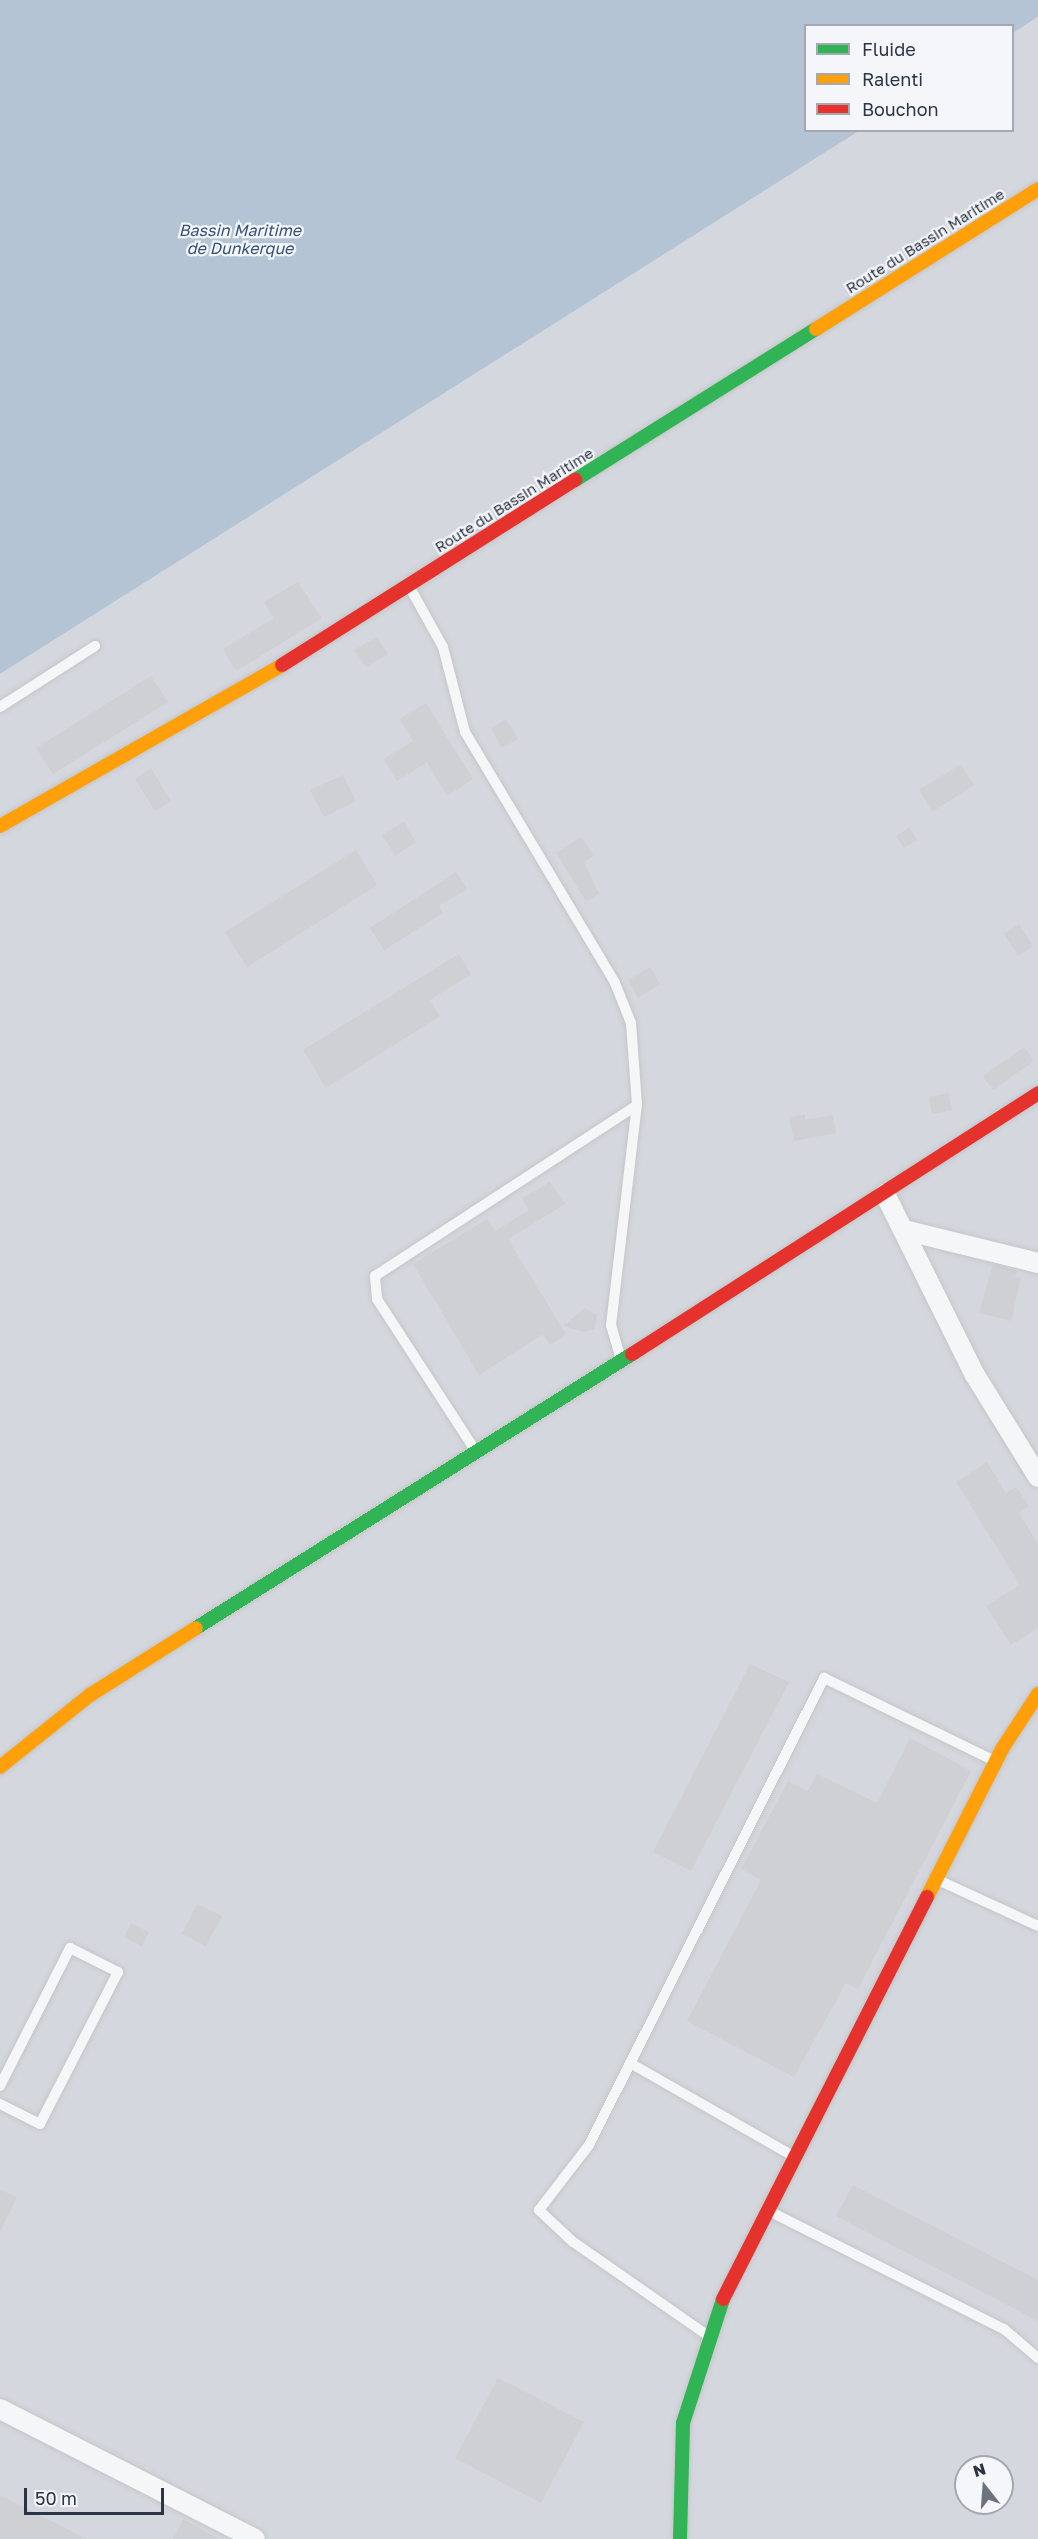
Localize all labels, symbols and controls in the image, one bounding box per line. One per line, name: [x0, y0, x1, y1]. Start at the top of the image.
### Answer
legend: [804, 24, 1014, 132]
text: Fluide: [862, 38, 916, 60]
text: Ralenti: [862, 68, 923, 90]
text: Bouchon: [862, 98, 939, 120]
street label: Route du Bassin Maritime: [843, 185, 1007, 297]
water label: Bassin Maritime de Dunkerque: [179, 220, 301, 258]
street label: Route du Bassin Maritime: [432, 444, 596, 556]
north arrow: [954, 2455, 1014, 2515]
text: N: [971, 2458, 988, 2481]
scale bar: [27, 2476, 166, 2514]
text: 50 m: [35, 2487, 77, 2509]

